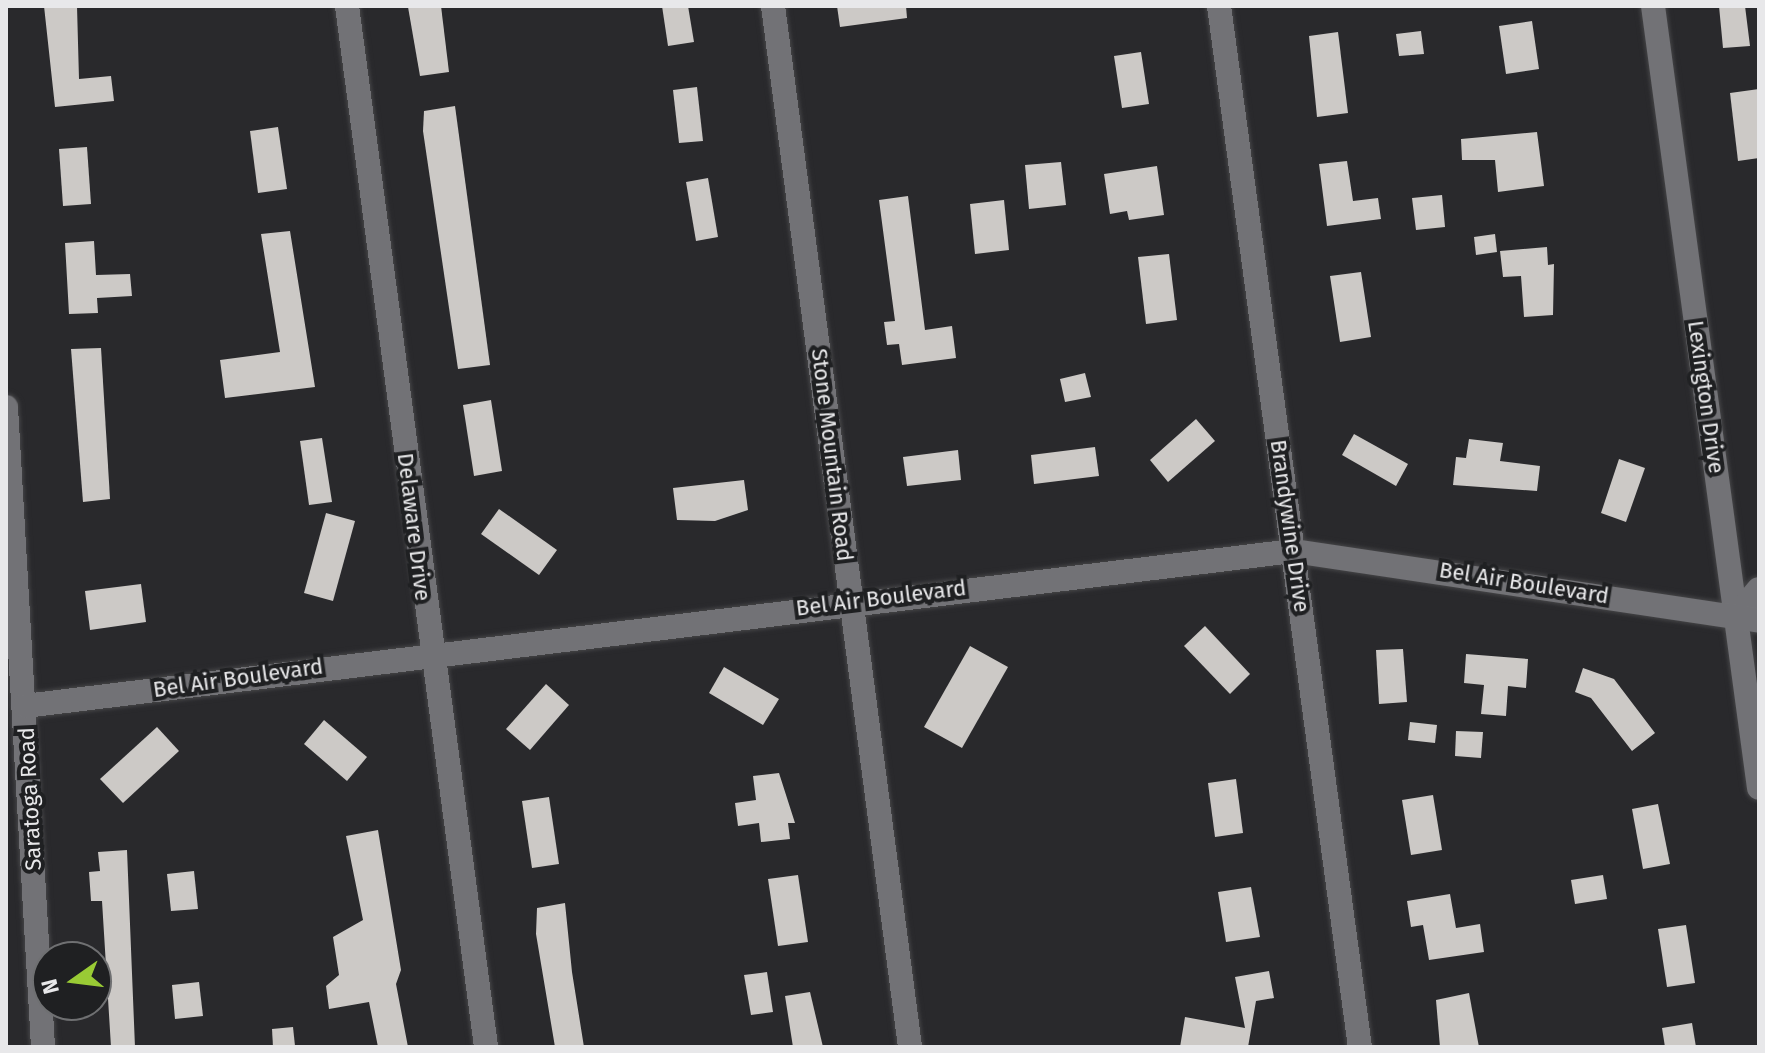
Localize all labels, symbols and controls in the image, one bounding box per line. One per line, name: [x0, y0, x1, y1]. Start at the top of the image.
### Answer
street label: Lexington Drive: [1682, 319, 1730, 475]
street label: Stone Mountain Road: [806, 347, 858, 563]
street label: Brandywine Drive: [1265, 438, 1315, 614]
street label: Delaware Drive: [392, 451, 436, 603]
street label: Bel Air Boulevard: [1437, 557, 1611, 609]
street label: Bel Air Boulevard: [794, 574, 968, 622]
street label: Bel Air Boulevard: [151, 653, 325, 703]
street label: Saratoga Road: [13, 727, 47, 871]
north arrow: [32, 941, 112, 1021]
text: N: [35, 976, 65, 997]

